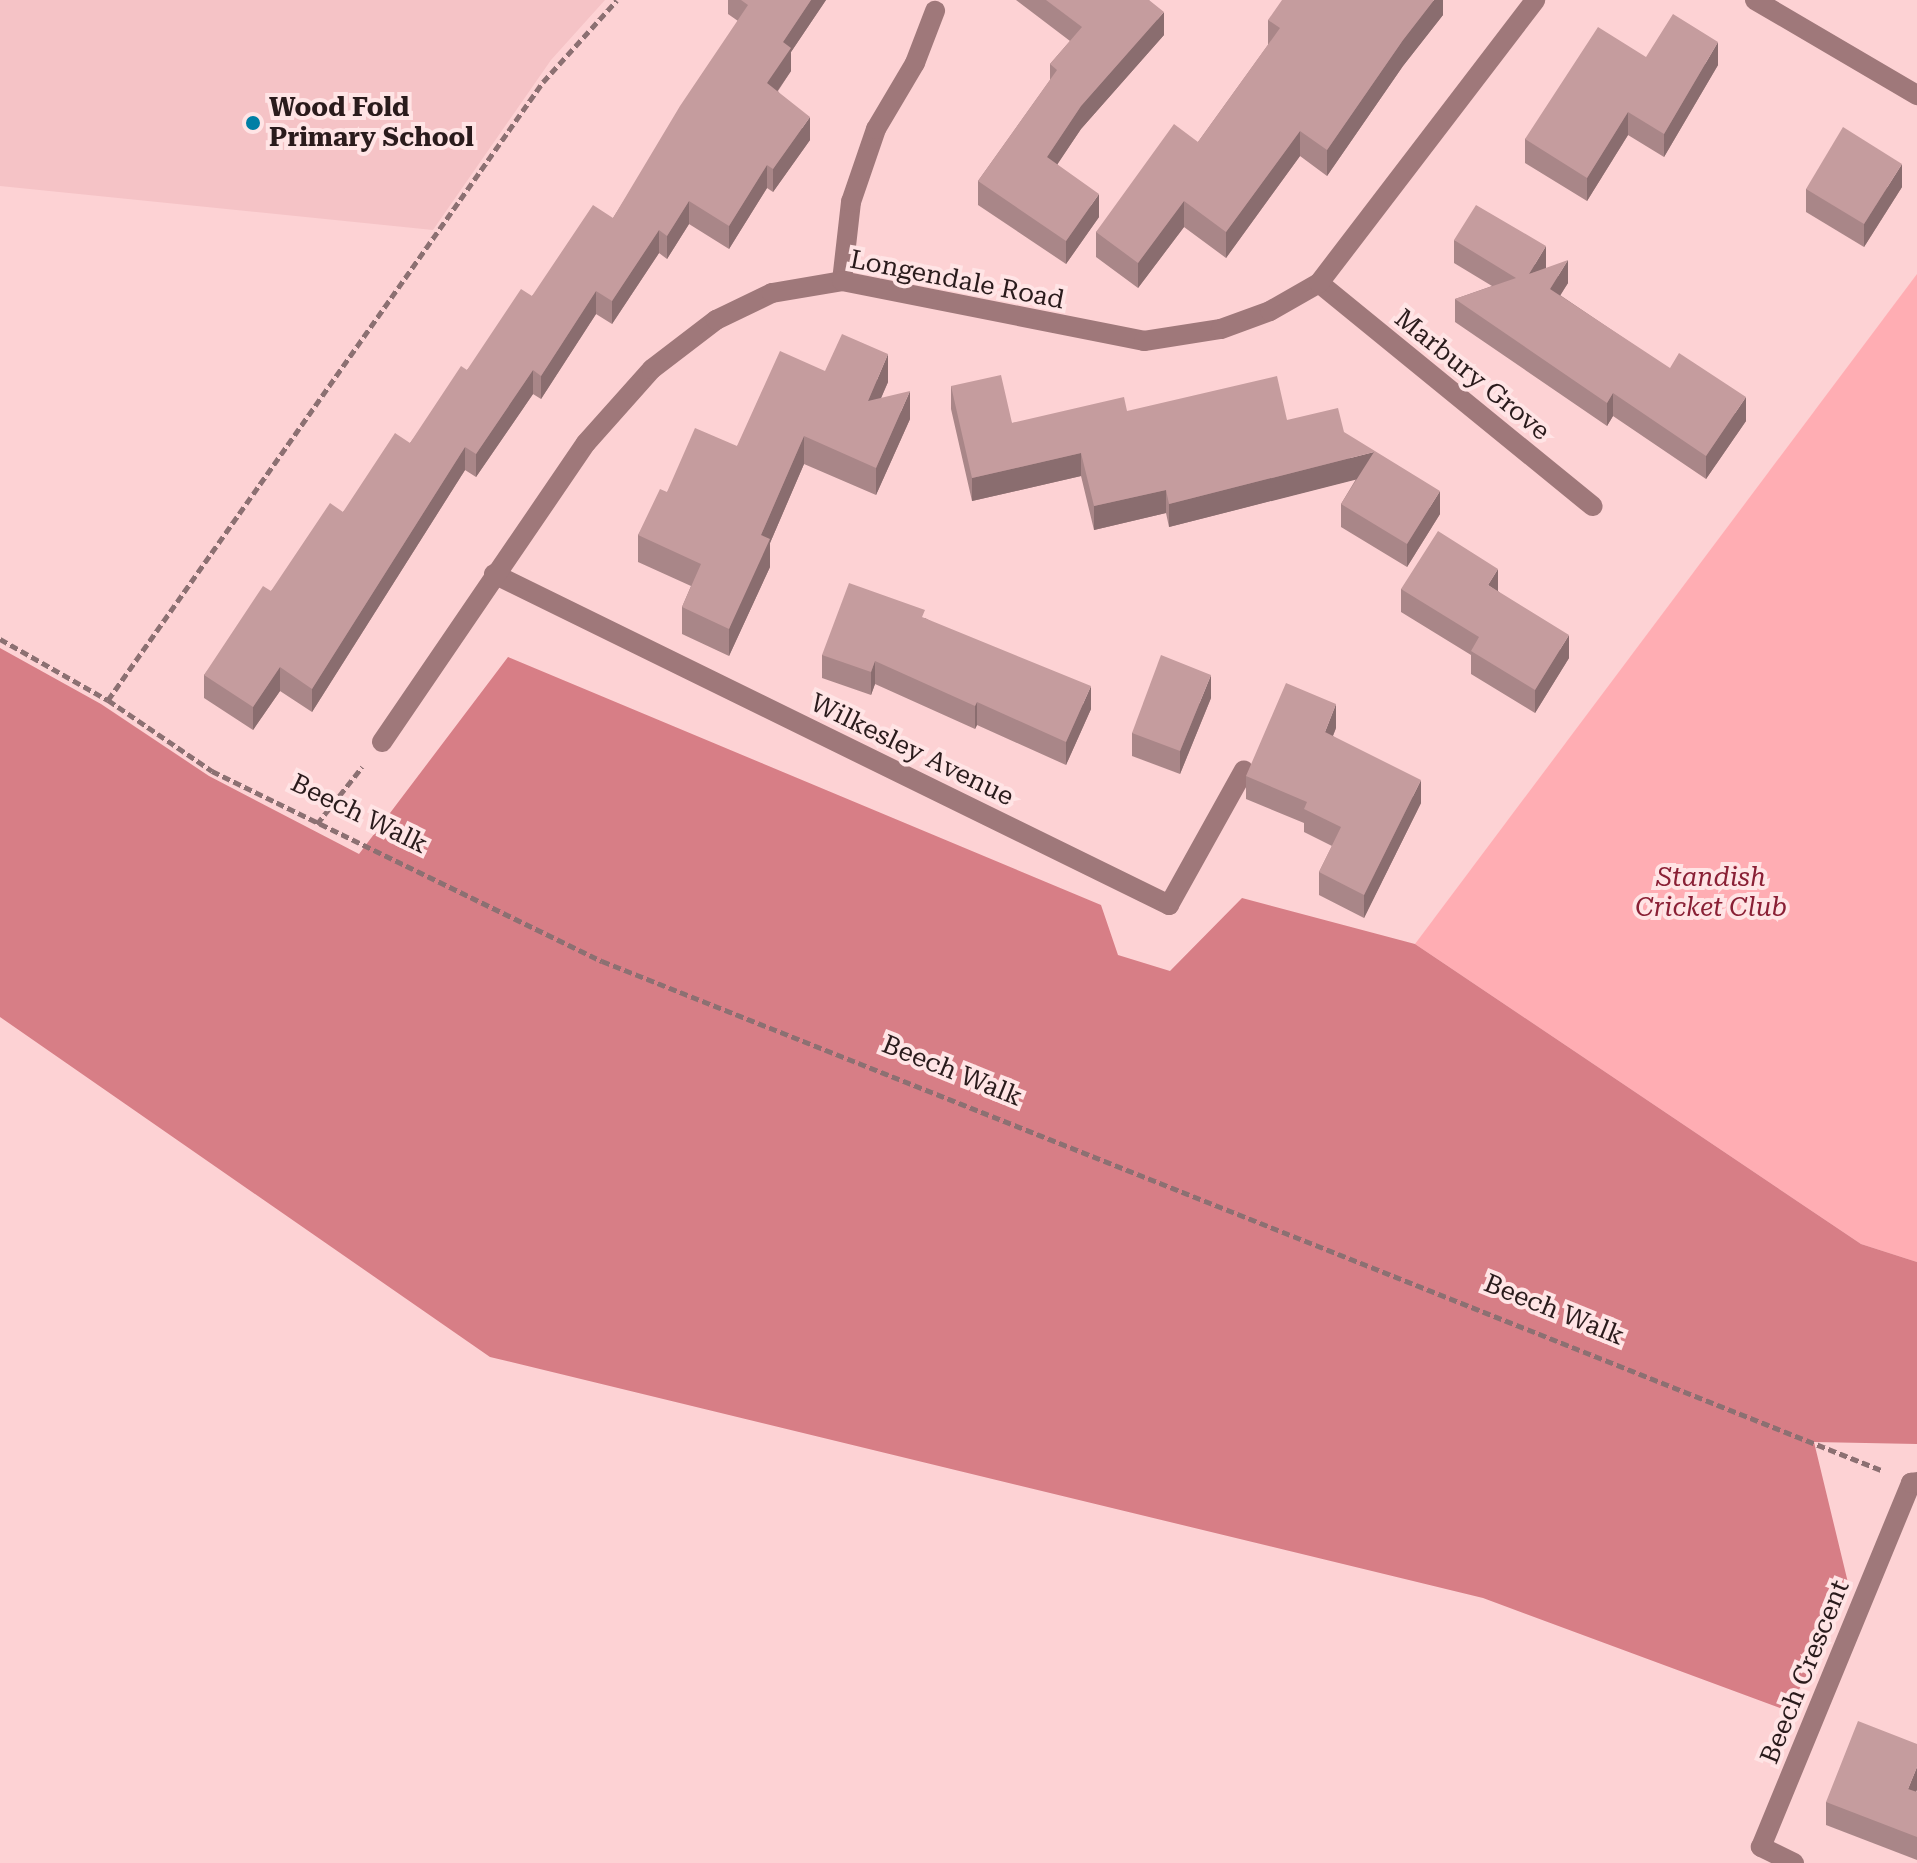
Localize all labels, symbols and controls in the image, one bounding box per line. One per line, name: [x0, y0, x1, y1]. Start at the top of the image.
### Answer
place label: Wood Fold Primary School: [269, 92, 474, 154]
marker: Wood Fold Primary School: [244, 114, 262, 132]
street label: Longendale Road: [847, 244, 1067, 316]
street label: Marbury Grove: [1388, 303, 1556, 447]
street label: Wilkesley Avenue: [805, 687, 1019, 813]
street label: Beech Walk: [286, 768, 432, 860]
park label: Standish Cricket Club: [1635, 862, 1787, 924]
street label: Beech Walk: [877, 1029, 1027, 1113]
street label: Beech Walk: [1479, 1268, 1629, 1352]
street label: Beech Crescent: [1754, 1576, 1856, 1768]

